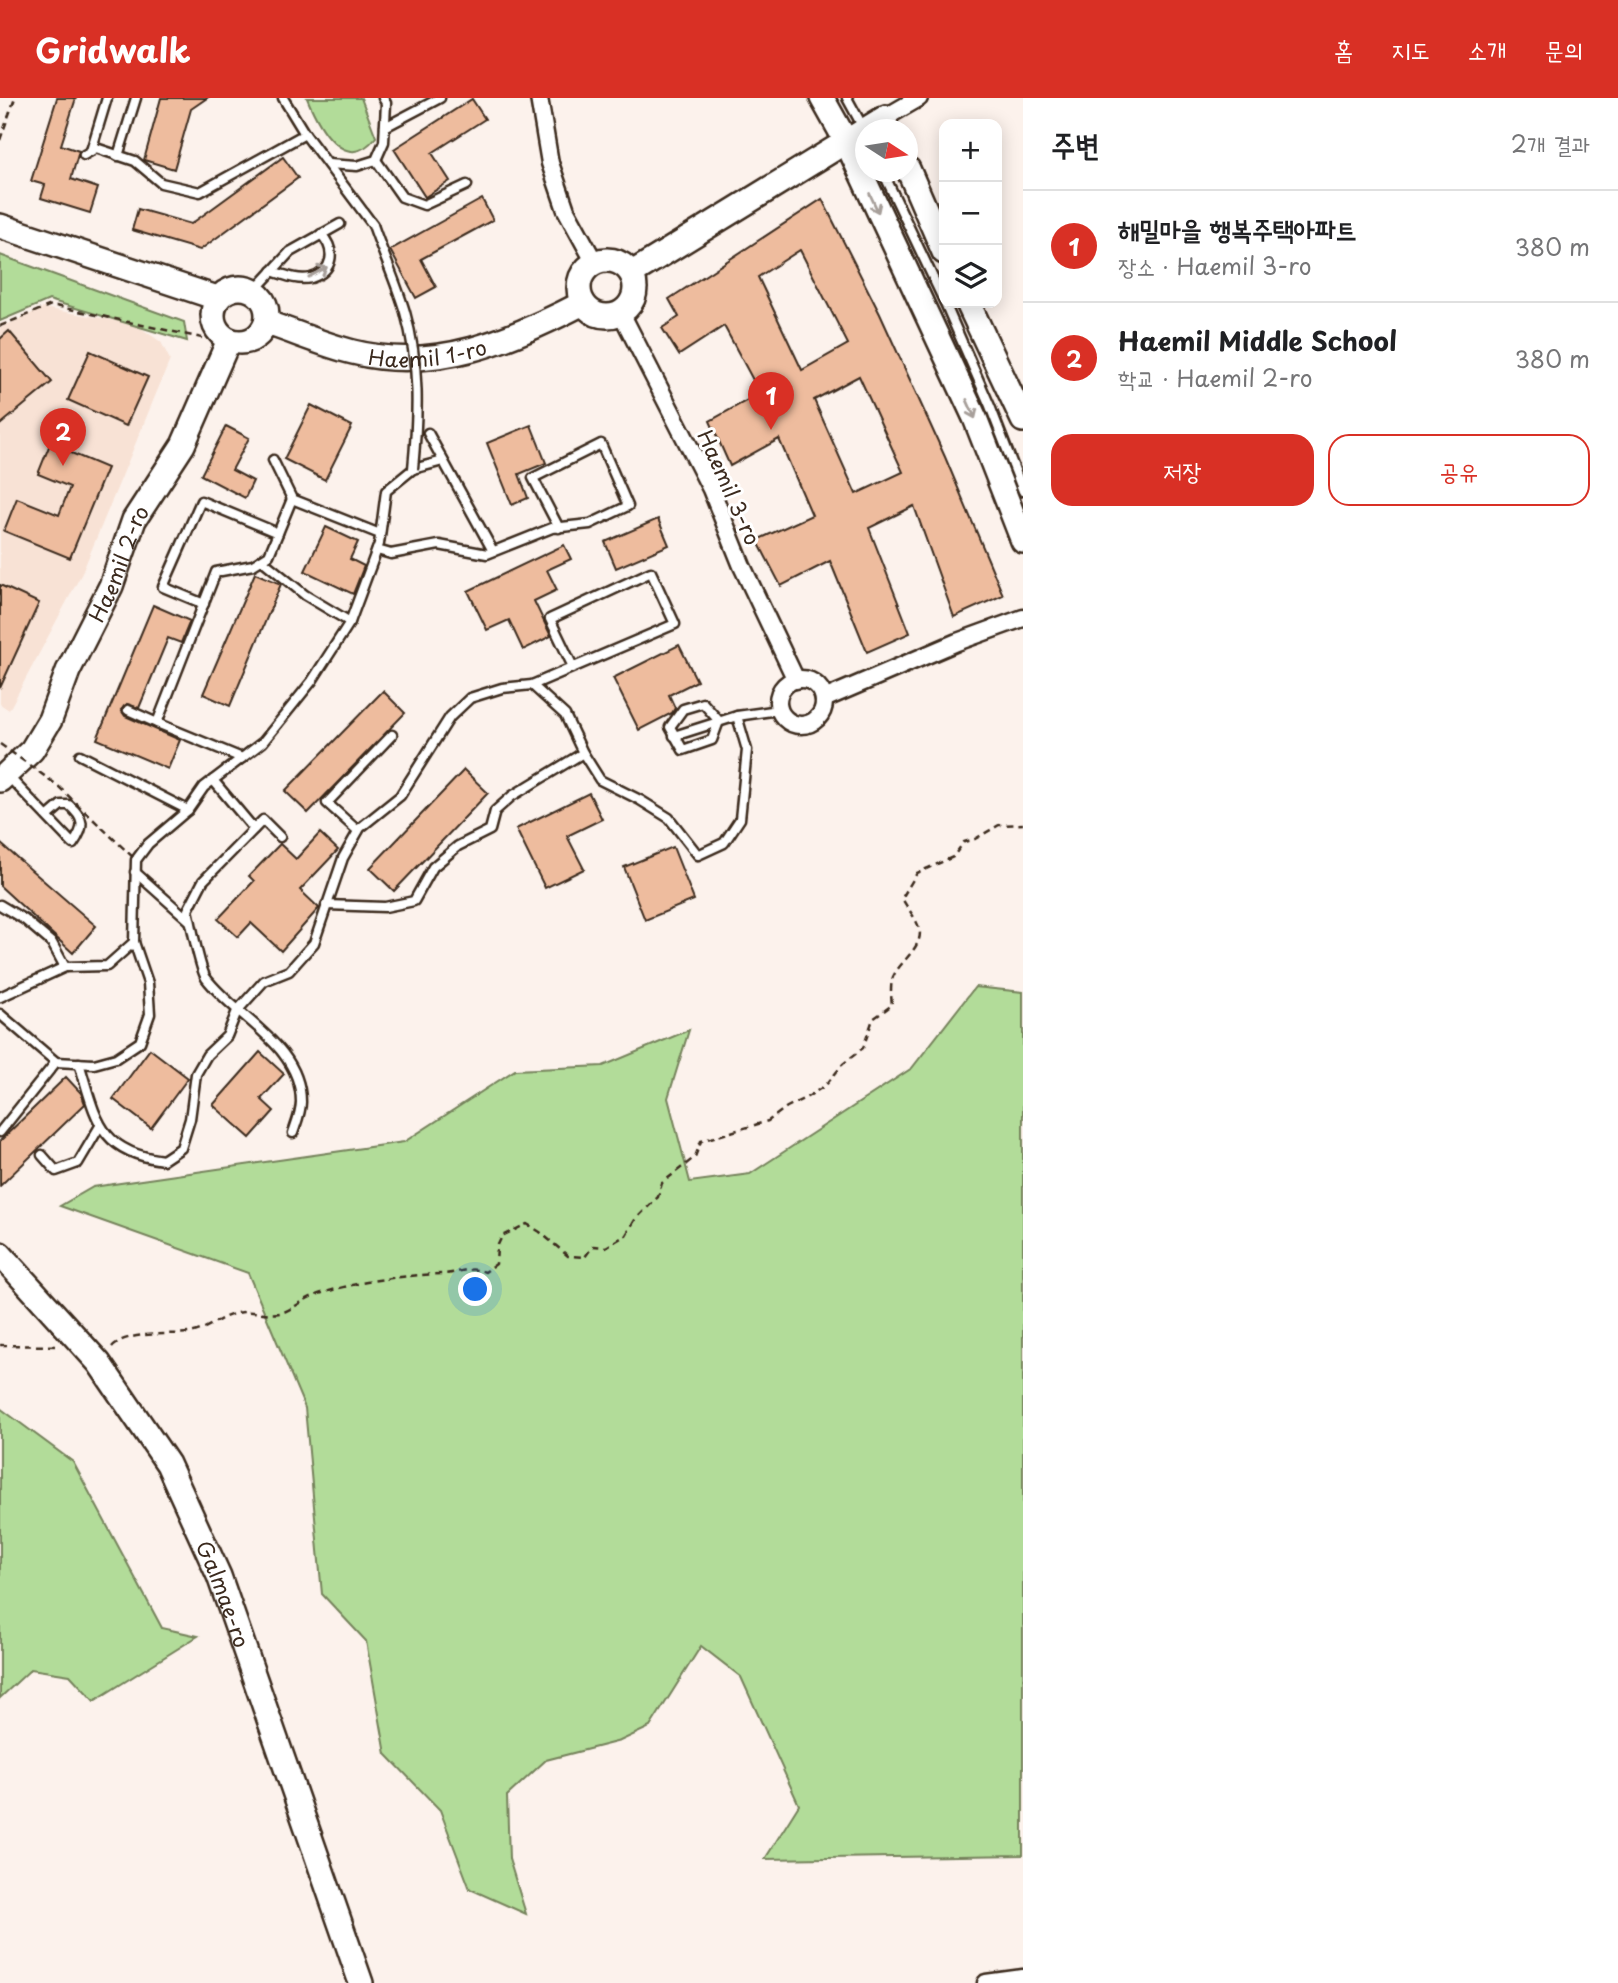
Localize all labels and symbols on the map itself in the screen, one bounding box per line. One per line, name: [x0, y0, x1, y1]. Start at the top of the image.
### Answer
north arrow: [855, 119, 918, 182]
one-way arrow: [868, 192, 882, 213]
one-way arrow: [307, 265, 327, 279]
street label: Haemil 1-ro: [366, 330, 490, 375]
pin: 1: [748, 372, 794, 430]
one-way arrow: [965, 398, 978, 420]
pin: 2: [40, 408, 86, 466]
street label: Haemil 3-ro: [690, 424, 770, 550]
street label: Haemil 2-ro: [79, 498, 156, 627]
your location: [458, 1272, 492, 1306]
street label: Galmae-ro: [189, 1535, 259, 1652]

